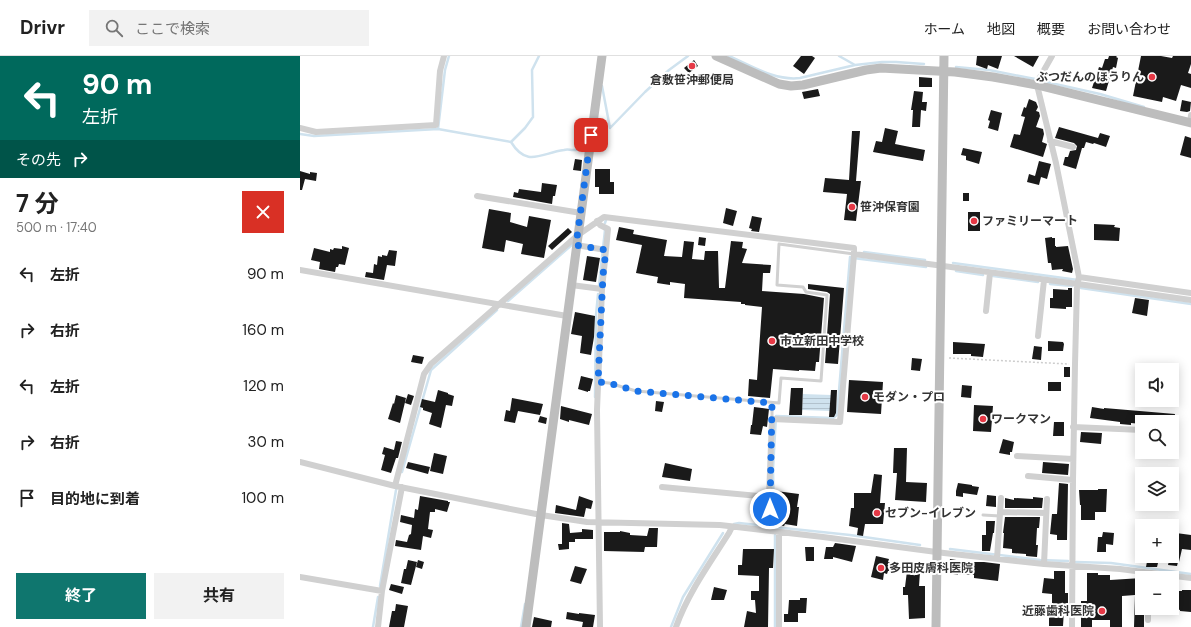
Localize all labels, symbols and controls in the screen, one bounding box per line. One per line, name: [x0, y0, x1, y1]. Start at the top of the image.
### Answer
search box: [89, 10, 369, 46]
text: Drivr: [20, 15, 65, 40]
icon: search: [103, 17, 125, 39]
text: ここで検索: [135, 19, 210, 39]
text: ホーム: [923, 20, 965, 38]
text: 地図: [987, 20, 1015, 38]
text: 概要: [1037, 20, 1065, 38]
text: お問い合わせ: [1087, 20, 1171, 38]
marker: 倉敷笹沖郵便局: [687, 61, 697, 71]
text: 90 m: [82, 66, 152, 103]
place label: ぶつだんのほうりん: [1036, 69, 1144, 85]
icon: left: [16, 72, 68, 124]
place label: 倉敷笹沖郵便局: [650, 72, 734, 88]
marker: ぶつだんのほうりん: [1147, 72, 1157, 82]
text: 左折: [82, 105, 118, 129]
pin: [574, 118, 608, 152]
icon: arrive: [580, 124, 602, 146]
icon: right: [69, 148, 91, 170]
text: その先: [16, 150, 61, 170]
text: 7 分: [16, 188, 59, 219]
button: close: [242, 191, 284, 233]
place label: 笹沖保育園: [860, 199, 920, 215]
marker: 笹沖保育園: [847, 202, 857, 212]
place label: ファミリーマート: [982, 213, 1078, 229]
marker: ファミリーマート: [969, 216, 979, 226]
text: 500 m · 17:40: [16, 219, 97, 236]
icon: left: [16, 263, 38, 285]
text: 90 m: [247, 264, 284, 284]
text: 左折: [50, 265, 80, 285]
icon: right: [16, 319, 38, 341]
text: 160 m: [242, 320, 284, 340]
text: 右折: [50, 321, 80, 341]
place label: 市立新田中学校: [780, 333, 864, 349]
marker: 市立新田中学校: [767, 336, 777, 346]
map controls: [1135, 363, 1179, 615]
button: sound: [1135, 363, 1179, 407]
icon: left: [16, 375, 38, 397]
text: 120 m: [243, 376, 284, 396]
text: 左折: [50, 377, 80, 397]
place label: モダン・プロ: [873, 389, 945, 405]
marker: モダン・プロ: [860, 392, 870, 402]
place label: ワークマン: [991, 411, 1051, 427]
marker: ワークマン: [978, 414, 988, 424]
button: search: [1135, 415, 1179, 459]
icon: right: [16, 431, 38, 453]
text: 30 m: [248, 432, 284, 452]
text: 右折: [50, 433, 80, 453]
button: layers: [1135, 467, 1179, 511]
icon: arrive: [16, 487, 38, 509]
text: 100 m: [241, 488, 284, 508]
position arrow: [749, 488, 791, 530]
text: 目的地に到着: [50, 489, 140, 509]
place label: セブン-イレブン: [885, 505, 976, 521]
marker: セブン-イレブン: [872, 508, 882, 518]
button: +: [1135, 519, 1179, 563]
place label: 多田皮膚科医院: [889, 560, 973, 576]
marker: 多田皮膚科医院: [876, 563, 886, 573]
button: −: [1135, 571, 1179, 615]
button: 終了: [16, 573, 146, 619]
button: 共有: [154, 573, 284, 619]
place label: 近藤歯科医院: [1022, 603, 1094, 619]
marker: 近藤歯科医院: [1097, 606, 1107, 616]

